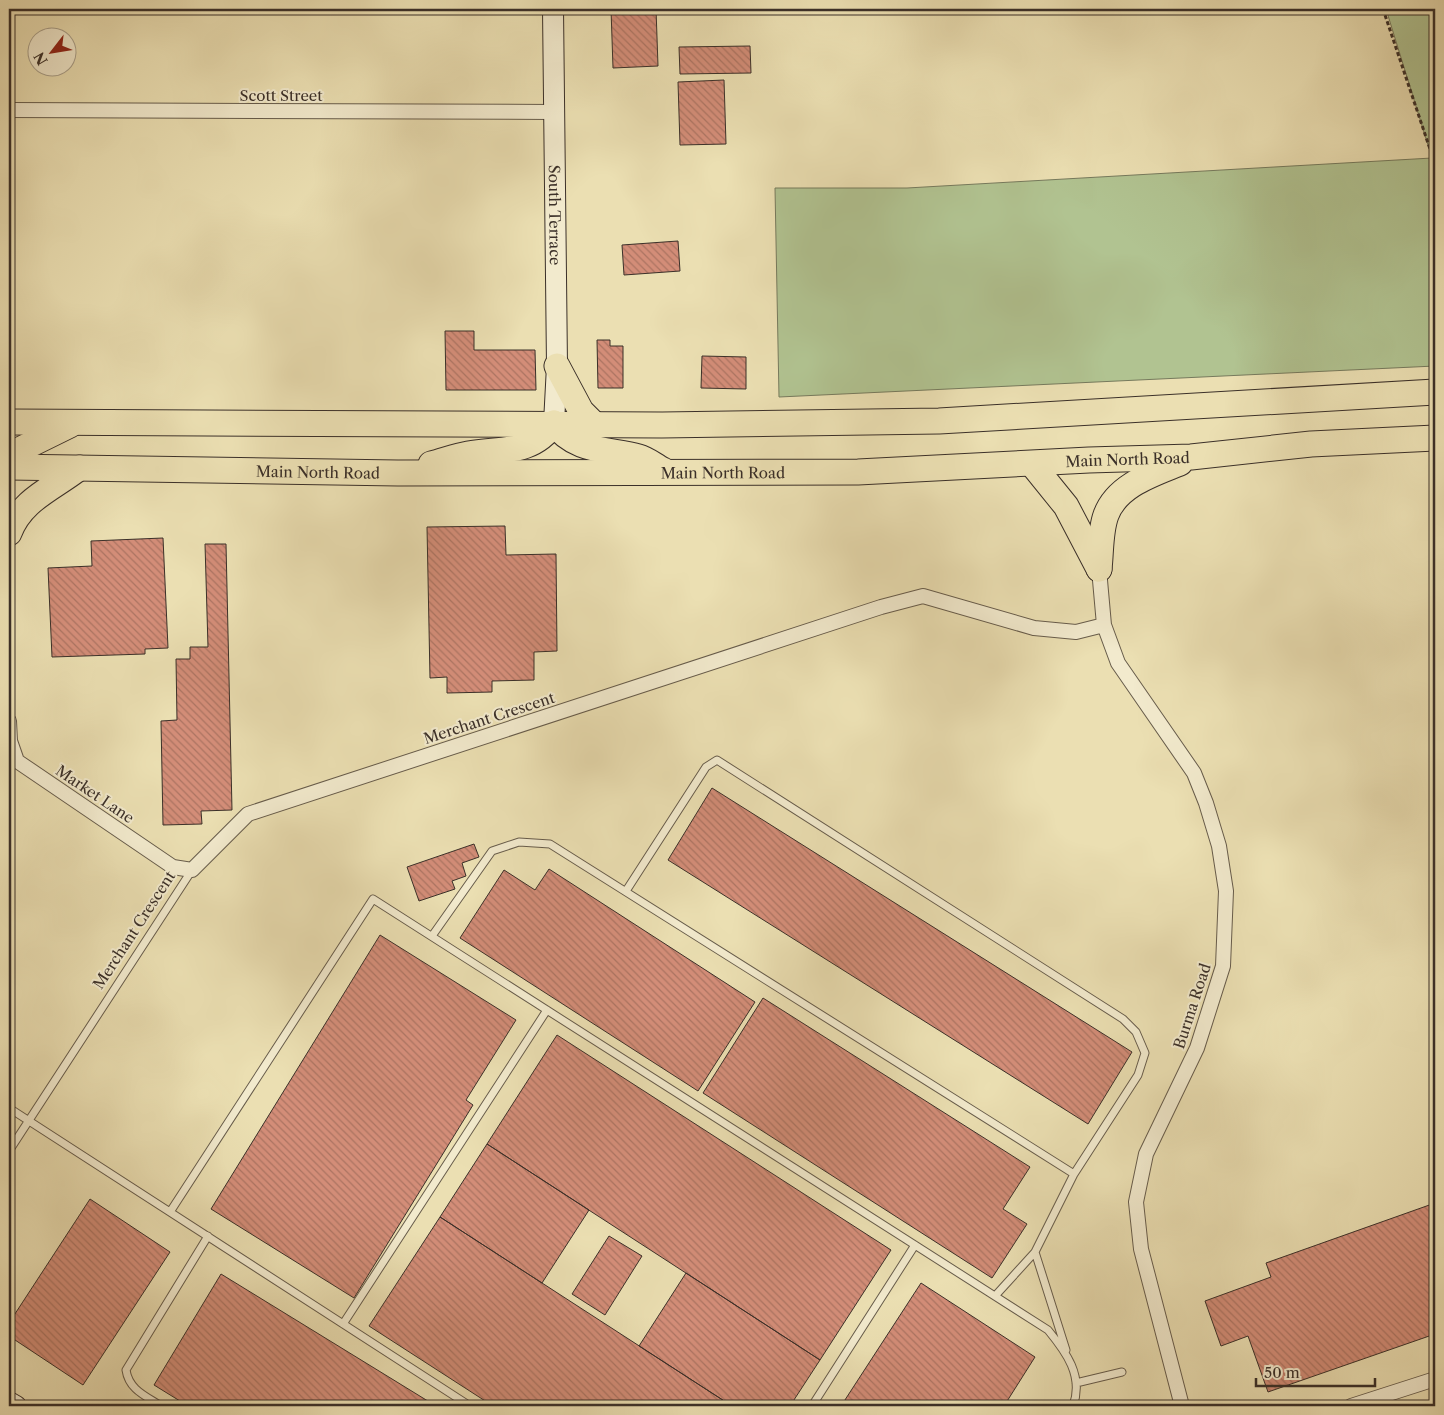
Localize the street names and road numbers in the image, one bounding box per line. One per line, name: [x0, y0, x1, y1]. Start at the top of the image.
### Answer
street label: Scott Street: [239, 86, 323, 105]
street label: South Terrace: [545, 165, 565, 265]
street label: Main North Road: [1065, 448, 1190, 471]
street label: Main North Road: [256, 461, 380, 482]
street label: Main North Road: [661, 463, 785, 482]
street label: Merchant Crescent: [421, 688, 558, 748]
street label: Market Lane: [52, 761, 138, 827]
street label: Merchant Crescent: [89, 867, 180, 993]
street label: Burma Road: [1169, 961, 1215, 1051]

